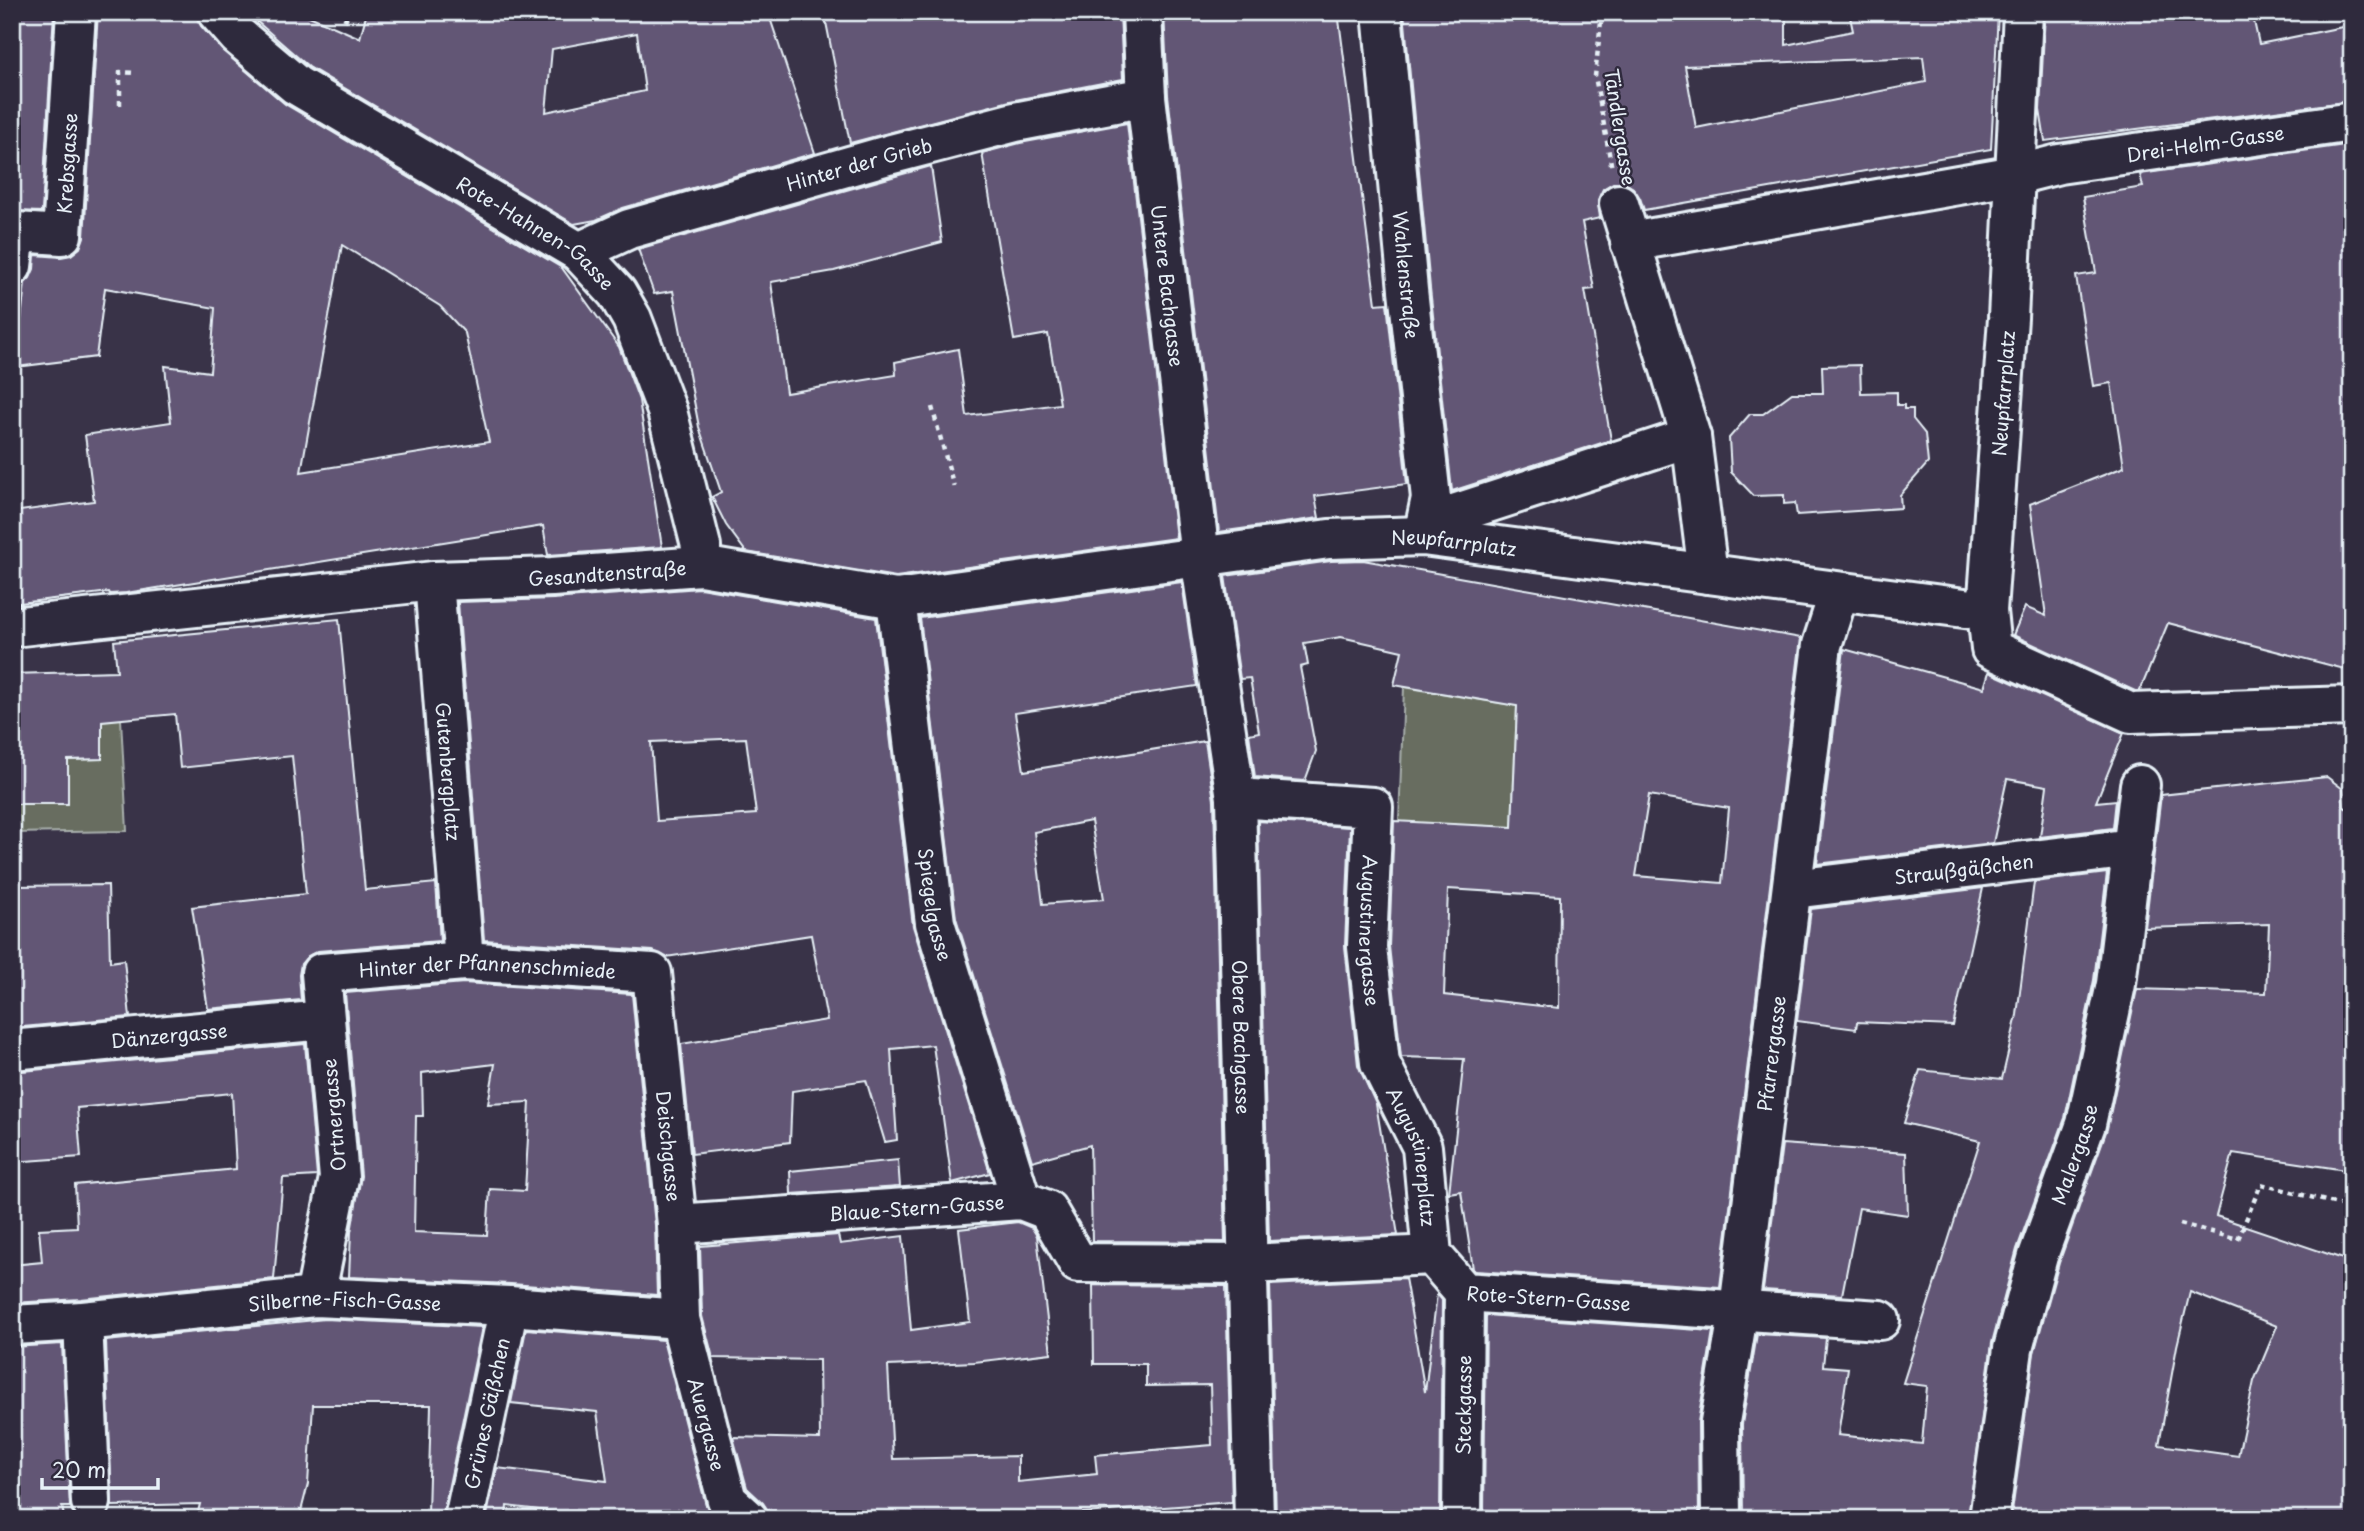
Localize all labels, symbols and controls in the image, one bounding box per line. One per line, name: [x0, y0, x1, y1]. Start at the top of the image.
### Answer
street label: Tändlergasse: [1598, 67, 1644, 187]
street label: Krebsgasse: [49, 112, 84, 215]
street label: Drei-Helm-Gasse: [2125, 118, 2286, 168]
street label: Hinter der Grieb: [783, 130, 935, 197]
street label: Rote-Hahnen-Gasse: [452, 169, 621, 296]
street label: Untere Bachgasse: [1145, 203, 1192, 368]
street label: Wahlenstraße: [1387, 210, 1427, 340]
street label: Neupfarrplatz: [1984, 330, 2021, 457]
street label: Neupfarrplatz: [1391, 522, 1518, 562]
street label: Gesandtenstraße: [528, 553, 687, 592]
street label: Gutenbergplatz: [430, 701, 468, 842]
street label: Spiegelgasse: [912, 846, 960, 964]
street label: Straußgäßchen: [1892, 846, 2035, 891]
street label: Augustinergasse: [1353, 854, 1388, 1007]
street label: Hinter der Pfannenschmiede: [358, 947, 617, 985]
street label: Obere Bachgasse: [1226, 959, 1258, 1115]
street label: Pfarrergasse: [1750, 994, 1792, 1113]
street label: Dänzergasse: [110, 1015, 229, 1054]
street label: Ortnergasse: [314, 1057, 352, 1173]
street label: Augustinerplatz: [1380, 1082, 1443, 1228]
street label: Deischgasse: [650, 1089, 689, 1203]
street label: Malergasse: [2044, 1102, 2104, 1208]
street label: Blaue-Stern-Gasse: [828, 1187, 1005, 1227]
street label: Rote-Stern-Gasse: [1466, 1278, 1631, 1317]
street label: Silberne-Fisch-Gasse: [247, 1283, 442, 1318]
street label: Grünes Gäßchen: [457, 1335, 516, 1492]
street label: Steckgasse: [1449, 1355, 1477, 1455]
street label: Auergasse: [682, 1374, 733, 1474]
scale bar: [42, 1447, 158, 1491]
text: 20 m: [52, 1453, 106, 1485]

